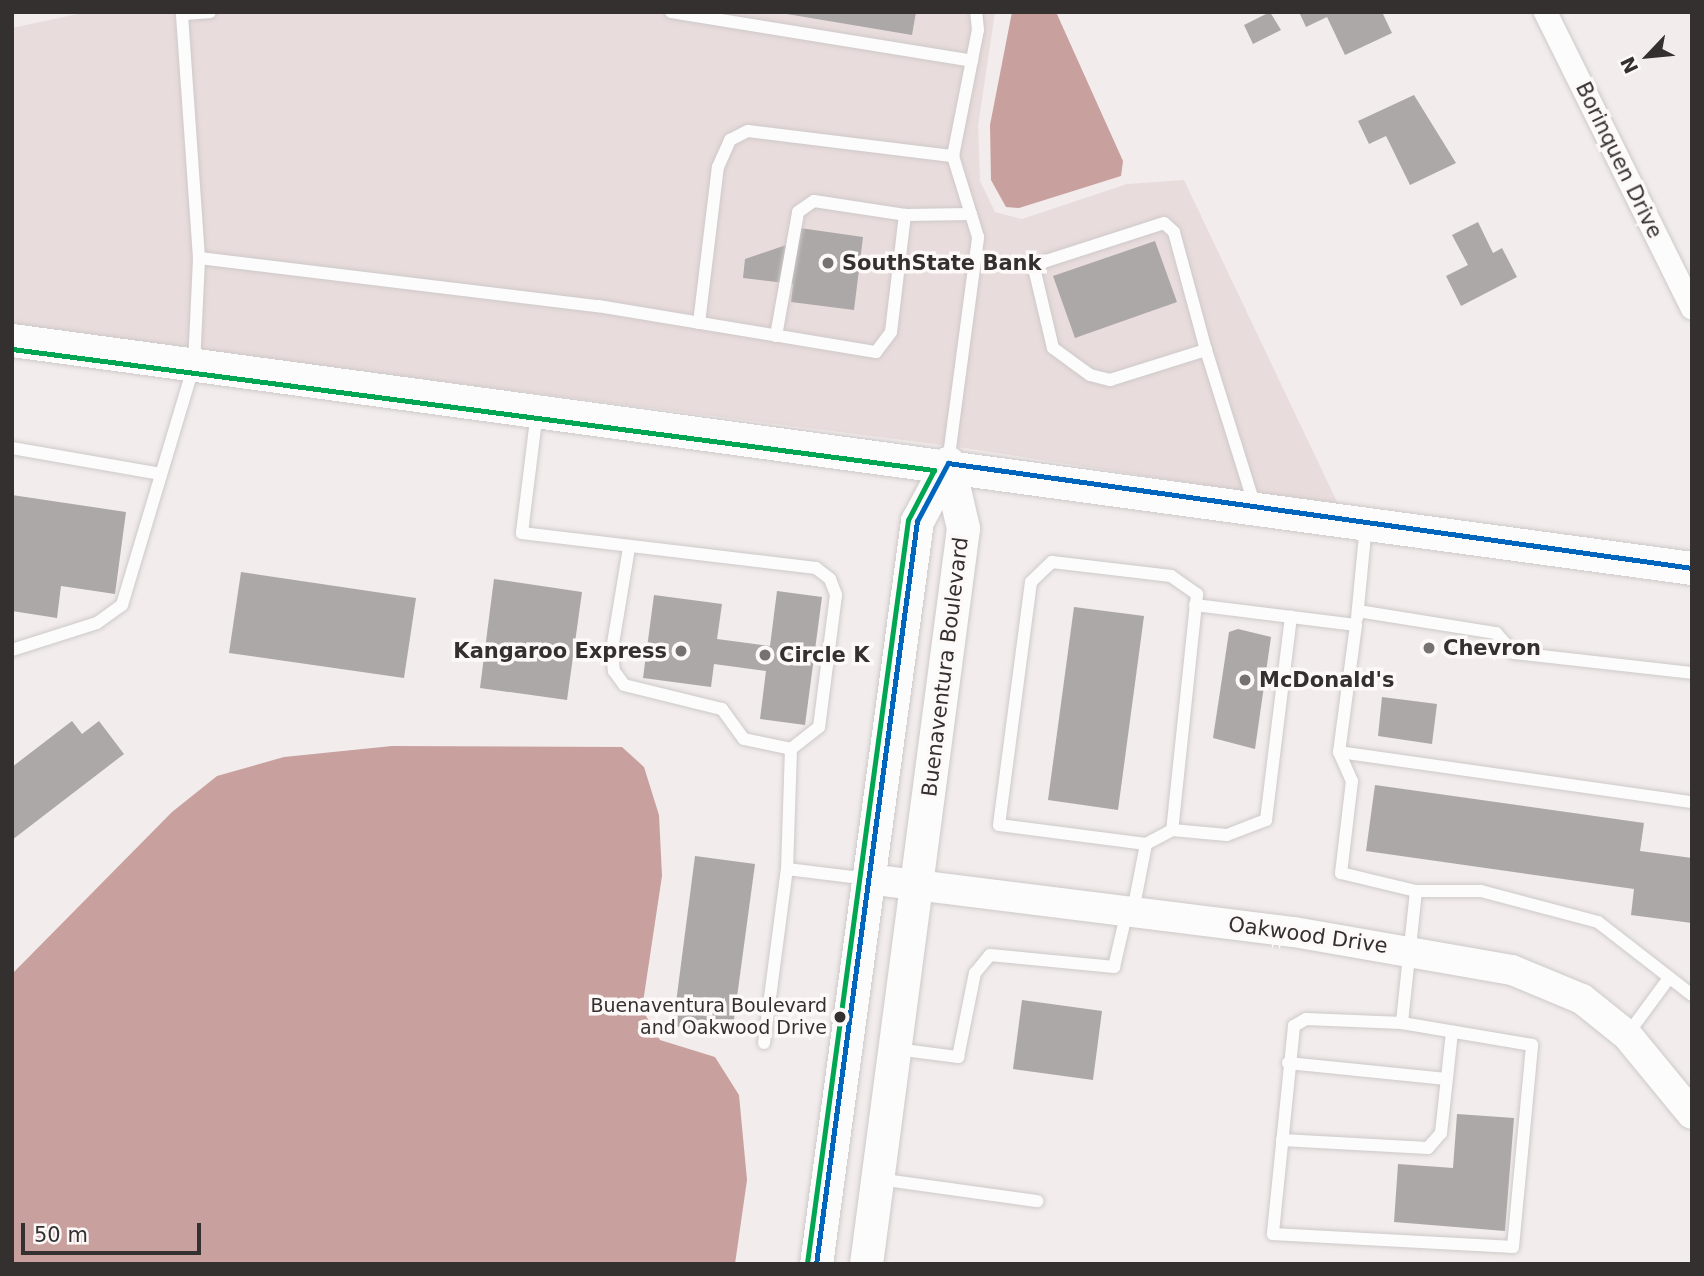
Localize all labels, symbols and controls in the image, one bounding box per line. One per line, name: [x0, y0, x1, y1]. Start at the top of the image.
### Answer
north arrow: [1613, 21, 1683, 91]
text: N: [1616, 53, 1642, 77]
street label: Borinquen Drive: [1570, 78, 1668, 242]
place label: SouthState Bank: [842, 250, 1042, 276]
marker: SouthState Bank: [820, 255, 836, 271]
street label: Buenaventura Boulevard: [917, 536, 973, 798]
place label: Chevron: [1443, 635, 1541, 661]
place label: Kangaroo Express: [453, 638, 667, 664]
marker: Chevron: [1421, 640, 1437, 656]
place label: Circle K: [779, 642, 869, 668]
marker: Kangaroo Express: [673, 643, 689, 659]
marker: Circle K: [757, 647, 773, 663]
place label: McDonald's: [1259, 667, 1394, 693]
marker: McDonald's: [1237, 672, 1253, 688]
street label: Oakwood Drive: [1227, 911, 1389, 959]
place label: Buenaventura Boulevard and Oakwood Drive: [590, 995, 827, 1039]
marker: Buenaventura Boulevard and Oakwood Drive: [833, 1010, 847, 1024]
scale bar: [24, 1210, 205, 1254]
text: 50 m: [34, 1223, 88, 1247]

